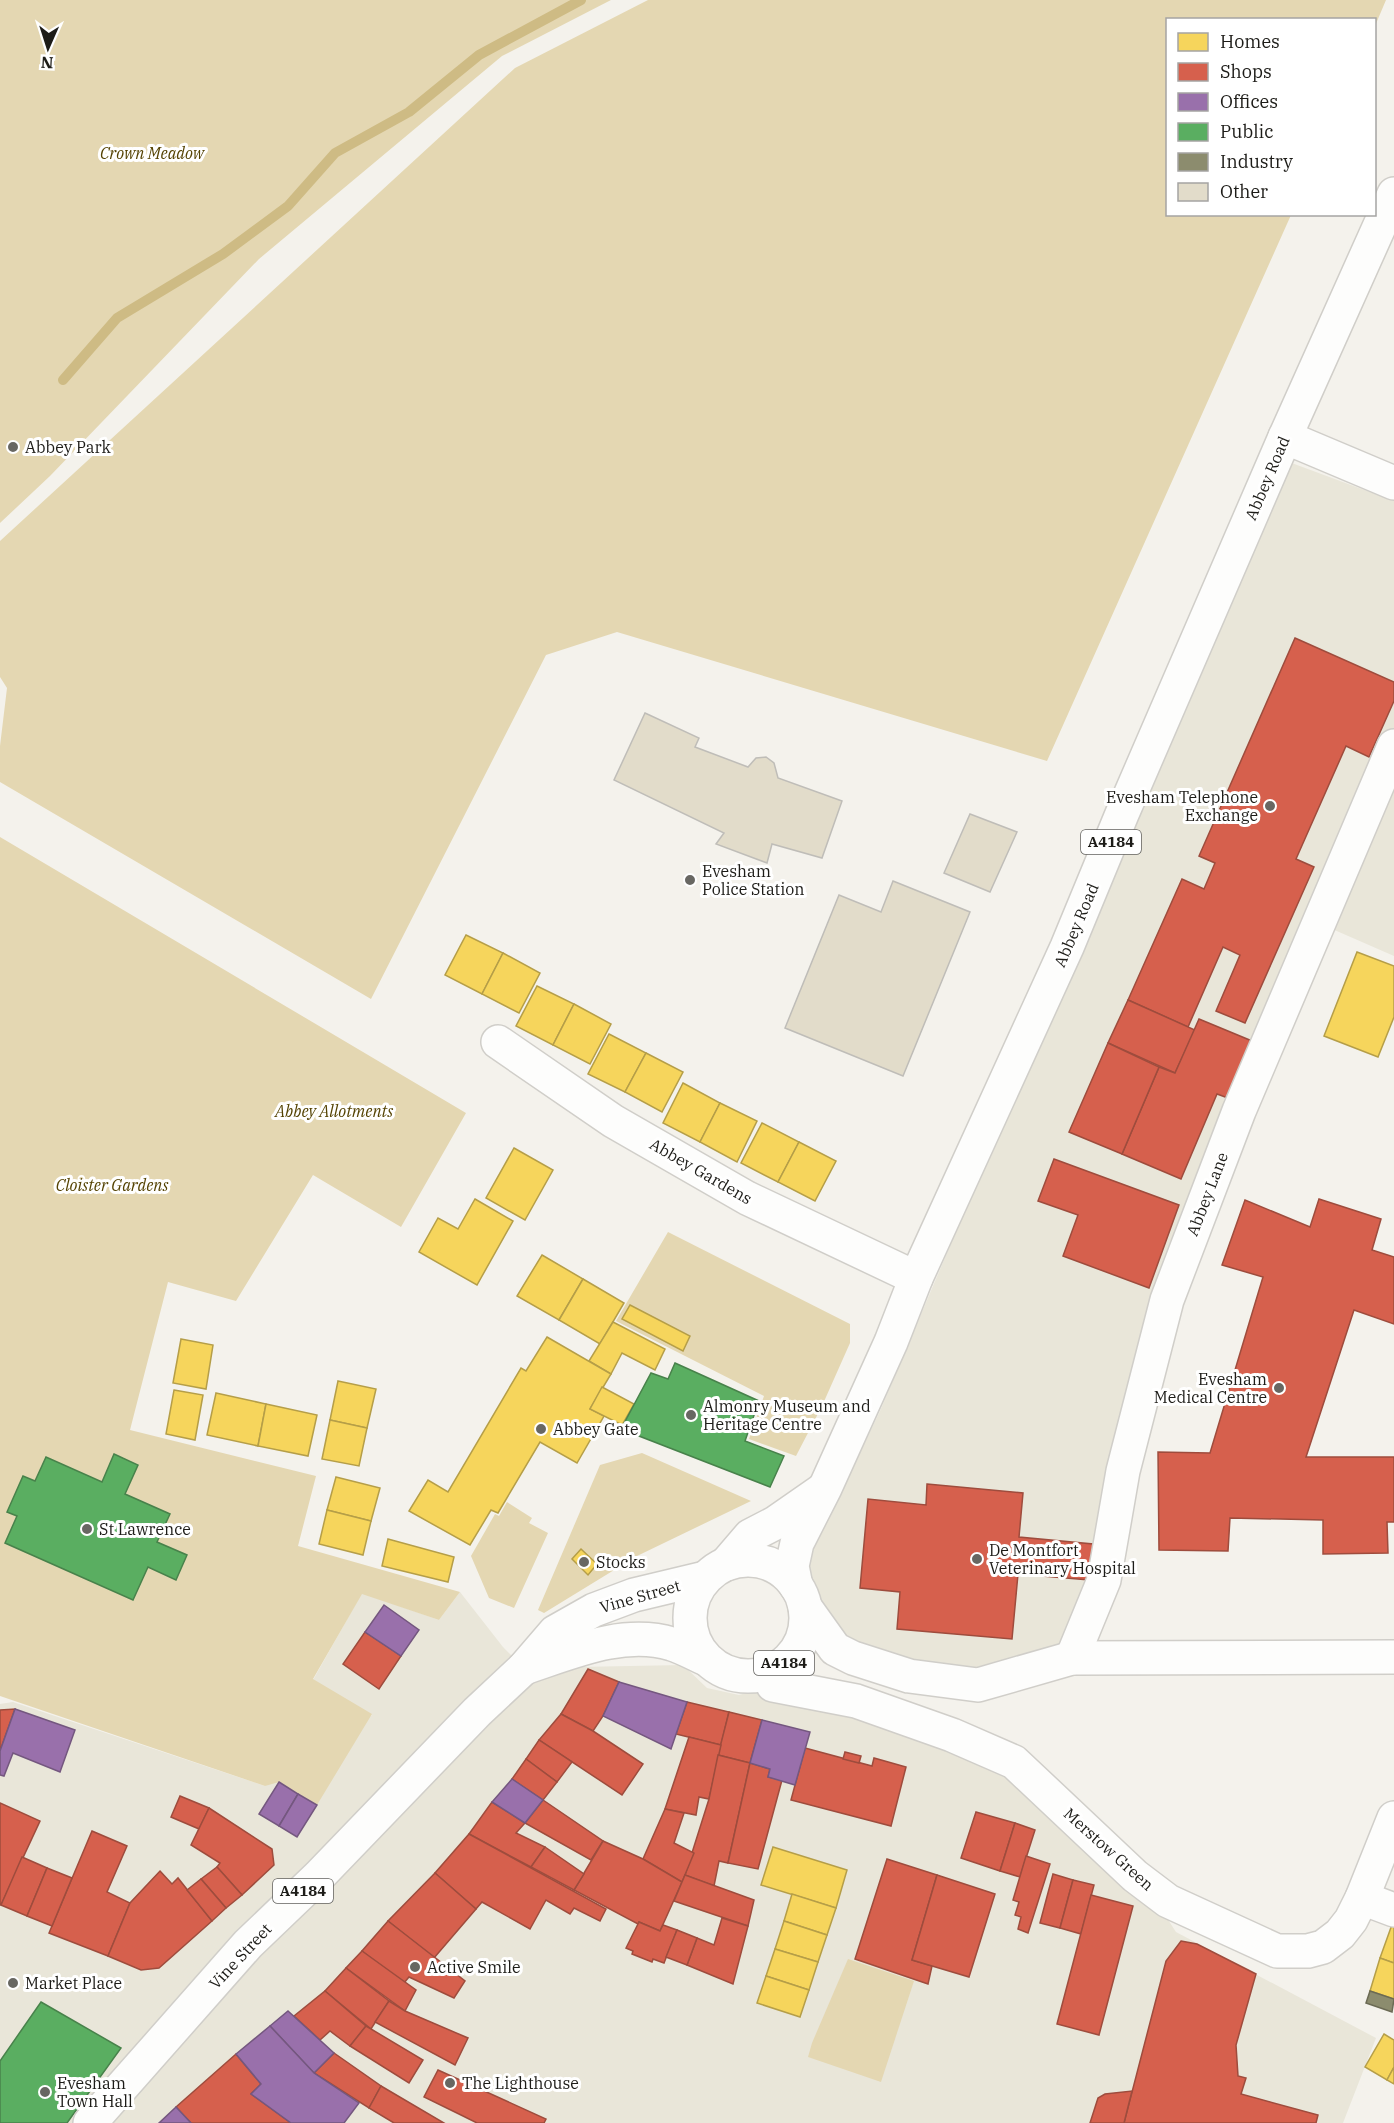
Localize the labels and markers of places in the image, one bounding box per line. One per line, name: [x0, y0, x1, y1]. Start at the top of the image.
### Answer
place label: Abbey Park: [25, 437, 112, 457]
marker: Abbey Park: [6, 440, 20, 454]
place label: Evesham Telephone Exchange: [1106, 787, 1258, 825]
marker: Evesham Telephone Exchange: [1263, 799, 1277, 813]
place label: Evesham Police Station: [702, 861, 805, 899]
marker: Evesham Police Station: [683, 873, 697, 887]
place label: Evesham Medical Centre: [1154, 1369, 1267, 1407]
marker: Evesham Medical Centre: [1272, 1381, 1286, 1395]
place label: Almonry Museum and Heritage Centre: [703, 1396, 871, 1434]
marker: Almonry Museum and Heritage Centre: [684, 1408, 698, 1422]
place label: Abbey Gate: [553, 1419, 639, 1439]
marker: Abbey Gate: [534, 1422, 548, 1436]
place label: St Lawrence: [99, 1519, 191, 1539]
marker: St Lawrence: [80, 1522, 94, 1536]
place label: De Montfort Veterinary Hospital: [989, 1540, 1136, 1578]
place label: Stocks: [596, 1552, 646, 1572]
marker: De Montfort Veterinary Hospital: [970, 1552, 984, 1566]
marker: Stocks: [577, 1555, 591, 1569]
place label: Active Smile: [427, 1957, 521, 1977]
marker: Active Smile: [408, 1960, 422, 1974]
place label: Market Place: [25, 1973, 122, 1993]
marker: Market Place: [6, 1976, 20, 1990]
place label: Evesham Town Hall: [57, 2073, 133, 2111]
place label: The Lighthouse: [462, 2073, 579, 2093]
marker: The Lighthouse: [443, 2076, 457, 2090]
marker: Evesham Town Hall: [38, 2085, 52, 2099]

